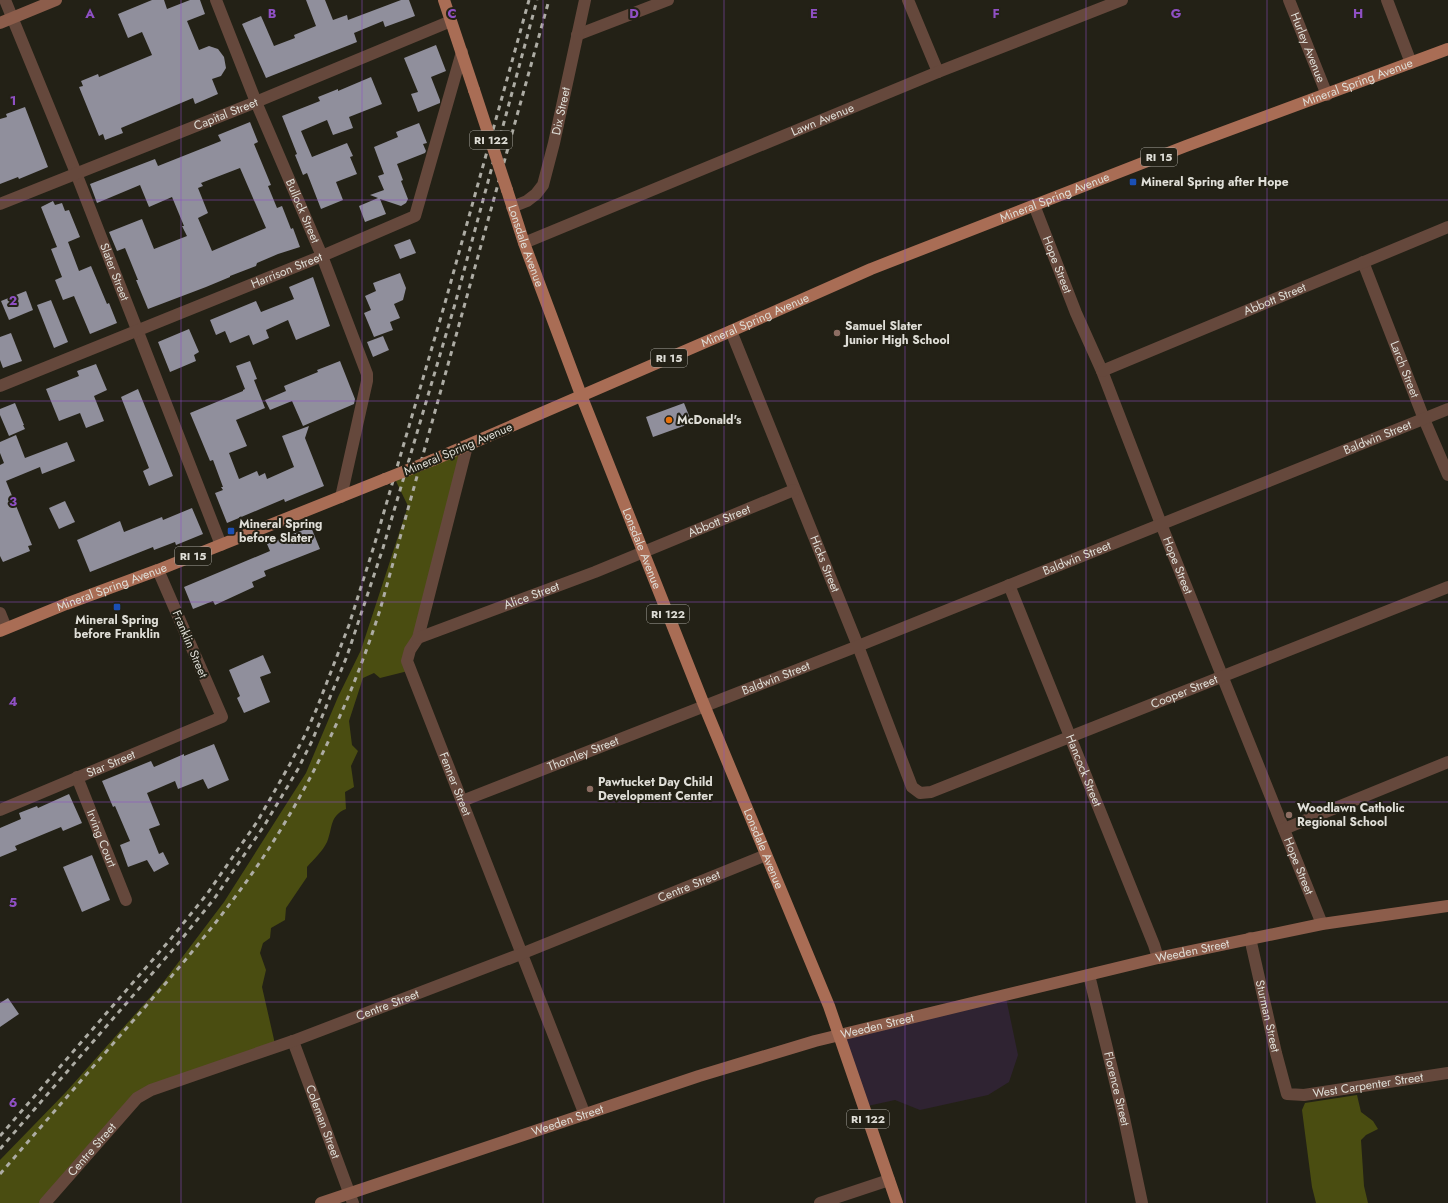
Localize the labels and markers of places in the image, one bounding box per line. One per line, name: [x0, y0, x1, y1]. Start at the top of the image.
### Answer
place label: Mineral Spring after Hope: [1141, 173, 1289, 191]
marker: Mineral Spring after Hope: [1128, 177, 1138, 187]
place label: Samuel Slater Junior High School: [843, 317, 950, 349]
marker: Samuel Slater Junior High School: [832, 328, 842, 338]
place label: McDonald's: [677, 411, 742, 429]
marker: McDonald's: [664, 415, 674, 425]
place label: Mineral Spring before Slater: [239, 515, 322, 547]
marker: Mineral Spring before Slater: [226, 526, 236, 536]
marker: Mineral Spring before Franklin: [112, 602, 122, 612]
place label: Mineral Spring before Franklin: [74, 611, 160, 643]
place label: Pawtucket Day Child Development Center: [598, 773, 713, 805]
marker: Pawtucket Day Child Development Center: [585, 784, 595, 794]
place label: Woodlawn Catholic Regional School: [1297, 799, 1405, 831]
marker: Woodlawn Catholic Regional School: [1284, 810, 1294, 820]

